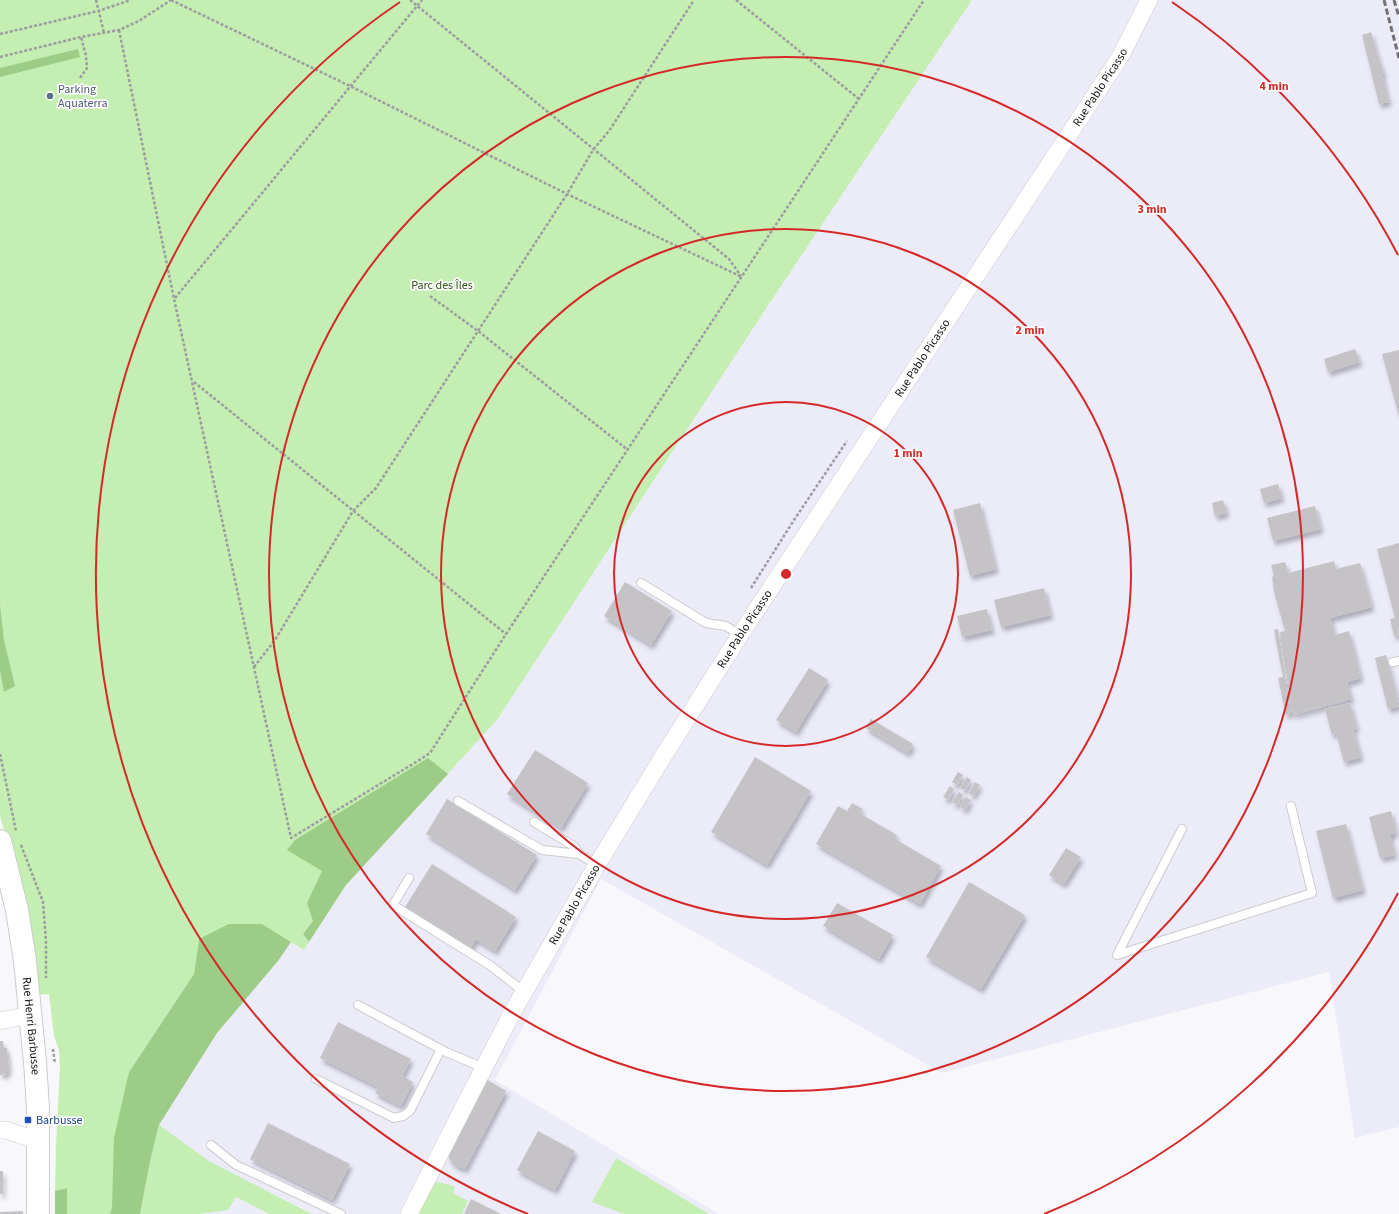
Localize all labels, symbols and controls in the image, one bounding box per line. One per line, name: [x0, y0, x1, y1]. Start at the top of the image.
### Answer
street label: Rue Pablo Picasso: [1068, 45, 1132, 130]
text: 4 min: [1259, 78, 1289, 95]
place label: Parking Aquaterra: [58, 81, 108, 112]
marker: Parking Aquaterra: [45, 91, 55, 101]
text: 3 min: [1137, 201, 1167, 218]
park label: Parc des Îles: [411, 277, 473, 294]
street label: Rue Pablo Picasso: [890, 315, 954, 400]
text: 2 min: [1015, 322, 1045, 339]
text: 1 min: [893, 445, 923, 462]
centre of rings: [779, 567, 793, 581]
street label: Rue Pablo Picasso: [713, 586, 776, 671]
street label: Rue Pablo Picasso: [544, 861, 604, 948]
street label: Rue Henri Barbusse: [18, 976, 44, 1075]
place label: Barbusse: [36, 1112, 82, 1129]
marker: Barbusse: [23, 1115, 33, 1125]

